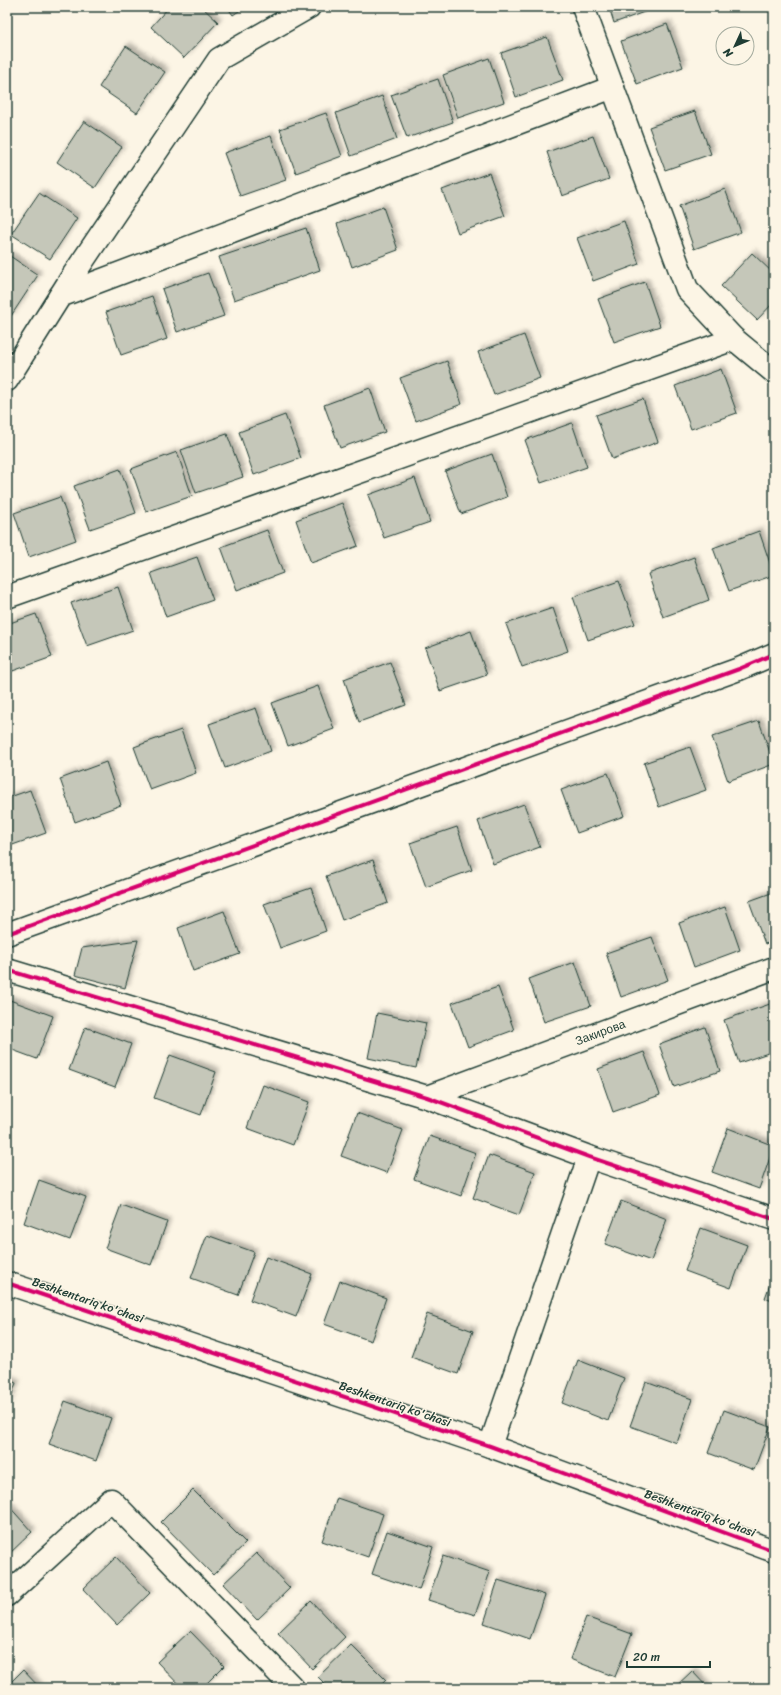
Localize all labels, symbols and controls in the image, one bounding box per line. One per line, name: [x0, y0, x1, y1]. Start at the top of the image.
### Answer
north arrow: [715, 26, 755, 66]
text: N: [718, 43, 738, 63]
street label: Закирова: [572, 1013, 629, 1052]
street label: Beshkentariq ko'chasi: [29, 1271, 148, 1330]
street label: Beshkentariq ko'chasi: [336, 1375, 455, 1434]
street label: Beshkentariq ko'chasi: [641, 1483, 759, 1544]
scale bar: [627, 1643, 710, 1669]
text: 20 m: [633, 1646, 660, 1668]

